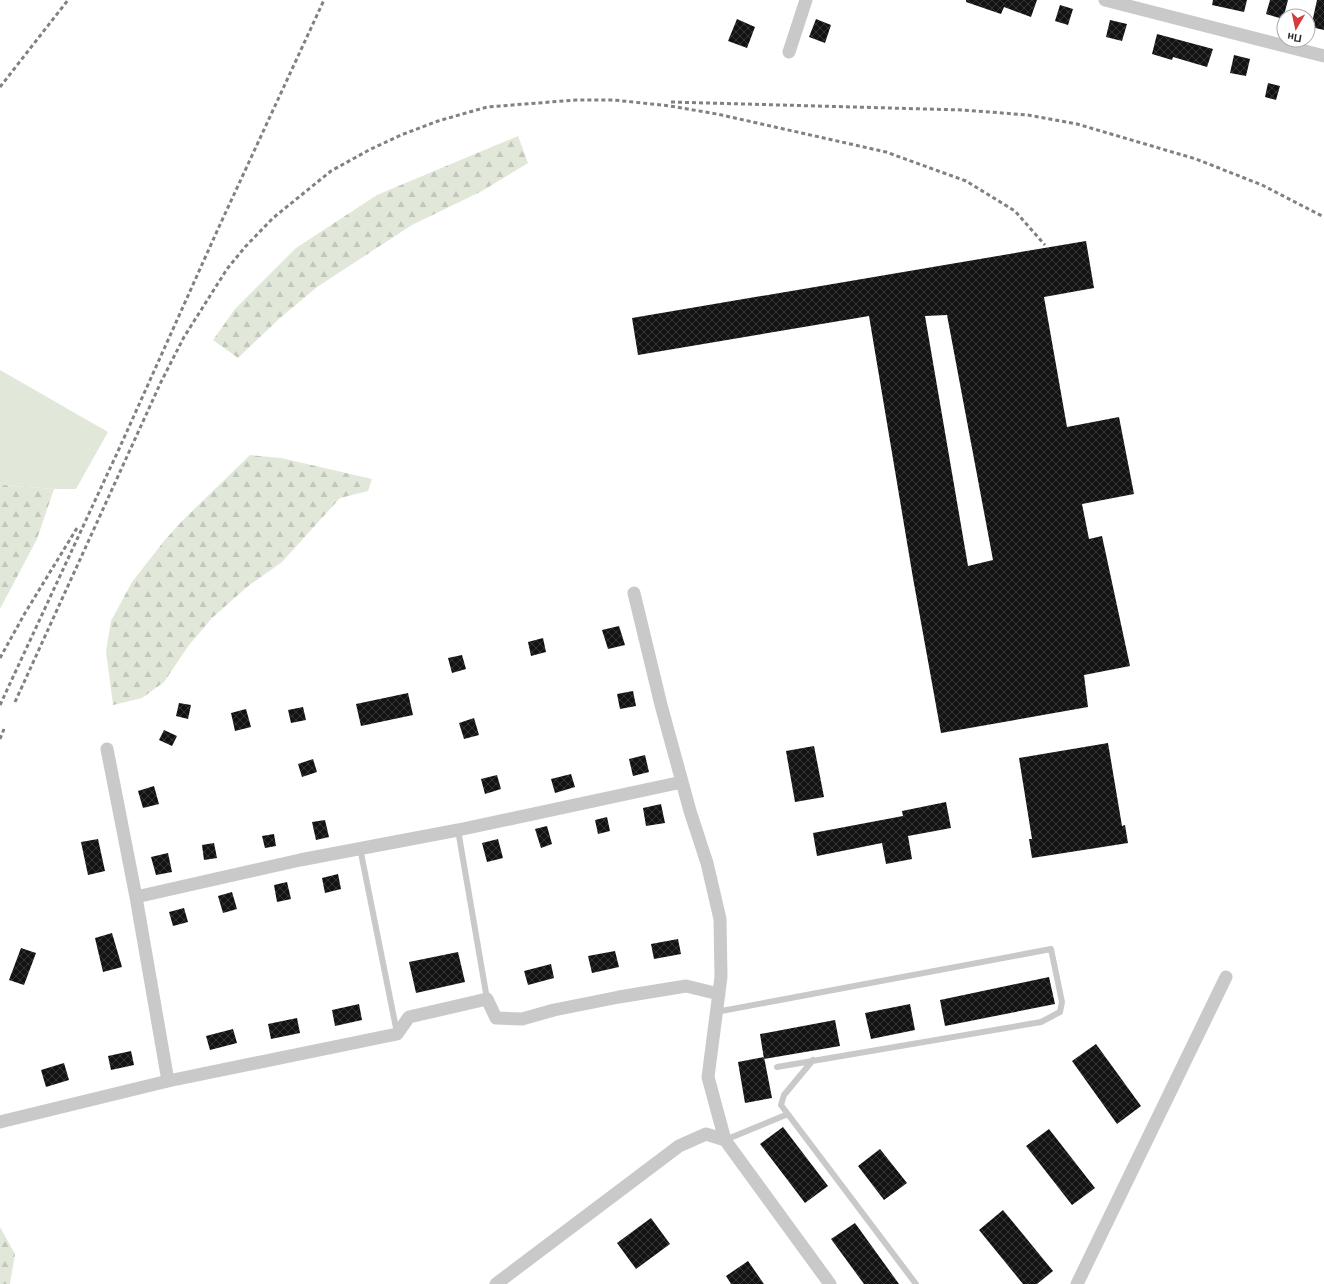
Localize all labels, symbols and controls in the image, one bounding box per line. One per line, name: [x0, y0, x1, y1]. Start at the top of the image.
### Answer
north arrow: [1276, 8, 1316, 48]
text: Пн: [1286, 31, 1303, 46]

